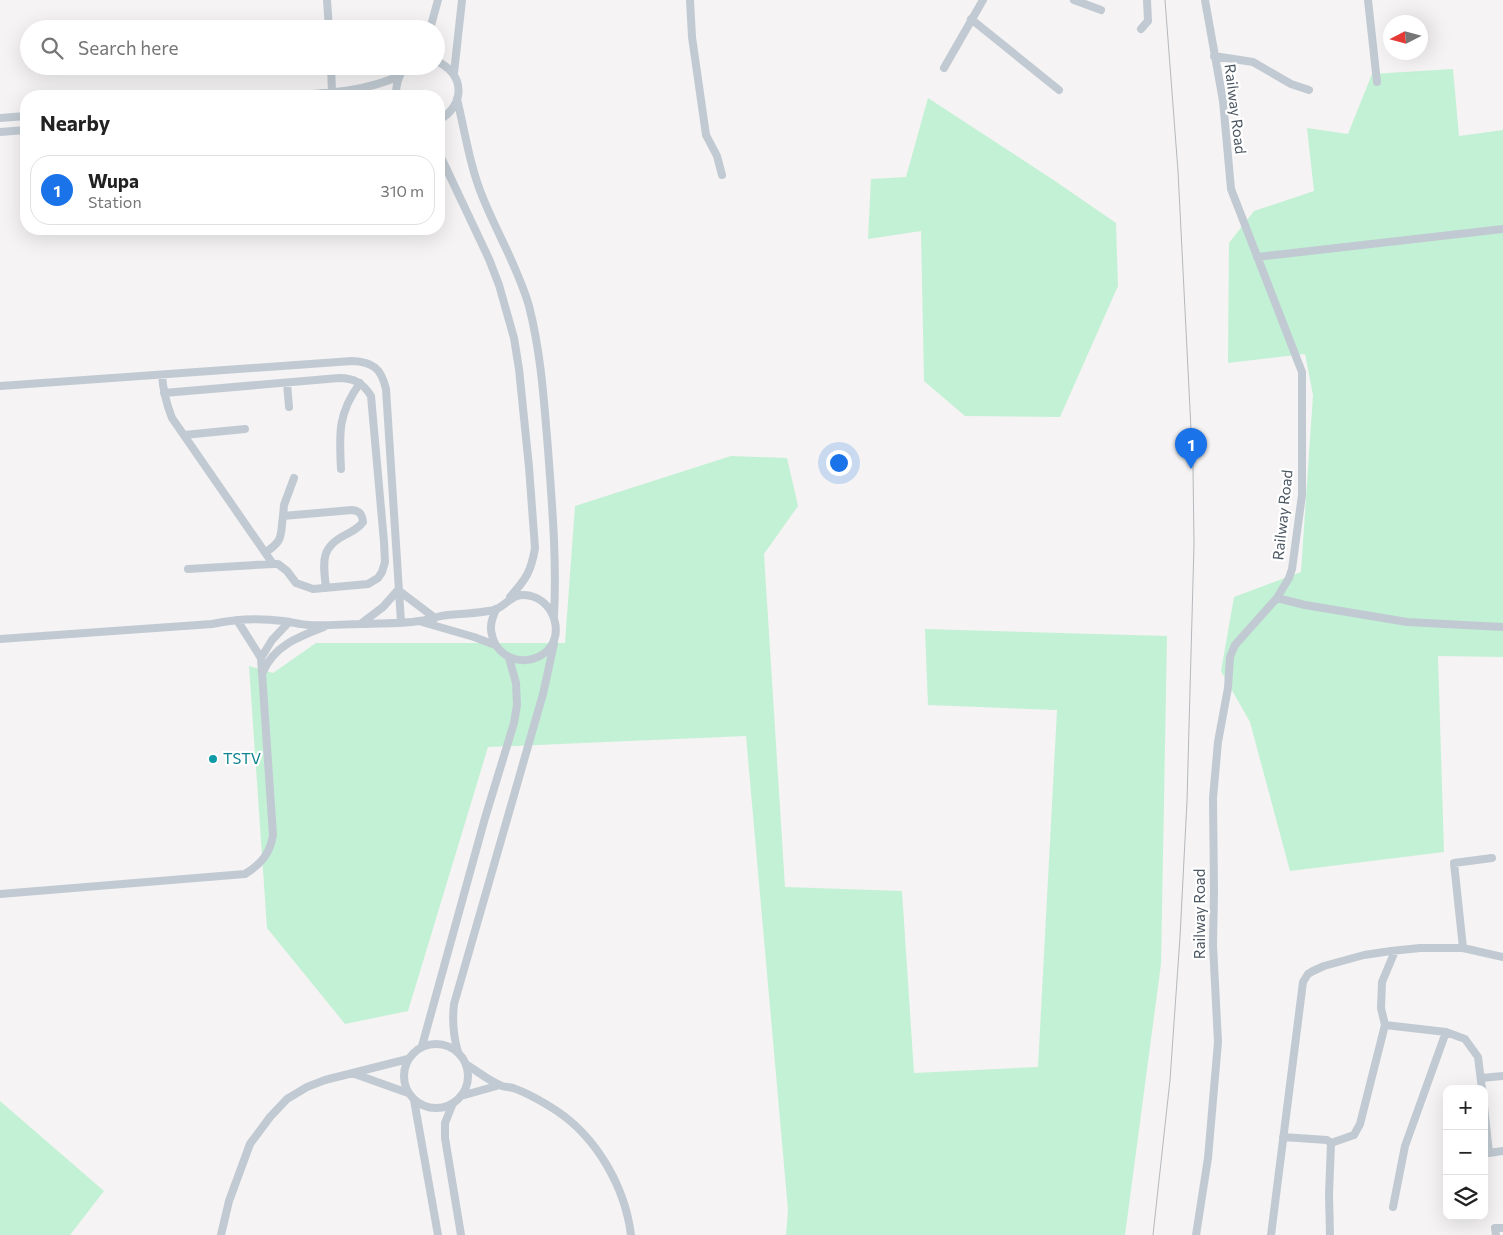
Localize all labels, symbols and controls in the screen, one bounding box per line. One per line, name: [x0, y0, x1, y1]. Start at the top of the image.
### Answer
north arrow: [1383, 15, 1428, 60]
search box: [20, 20, 445, 75]
icon: search: [38, 34, 66, 62]
text: Search here: [78, 36, 178, 59]
street label: Railway Road: [1222, 63, 1250, 155]
text: Nearby: [40, 110, 110, 135]
text: Wupa: [88, 169, 139, 192]
text: 1: [53, 181, 61, 200]
text: 310 m: [381, 181, 424, 200]
text: Station: [88, 192, 142, 211]
pin: 1: [1175, 428, 1207, 469]
your location: [826, 450, 852, 476]
street label: Railway Road: [1268, 469, 1296, 561]
place label: TSTV: [223, 749, 261, 767]
marker: TSTV: [207, 753, 219, 765]
street label: Railway Road: [1190, 869, 1208, 959]
map controls: [1443, 1085, 1488, 1220]
button: +: [1443, 1085, 1488, 1130]
button: −: [1443, 1130, 1488, 1175]
button: layers: [1443, 1175, 1488, 1220]

